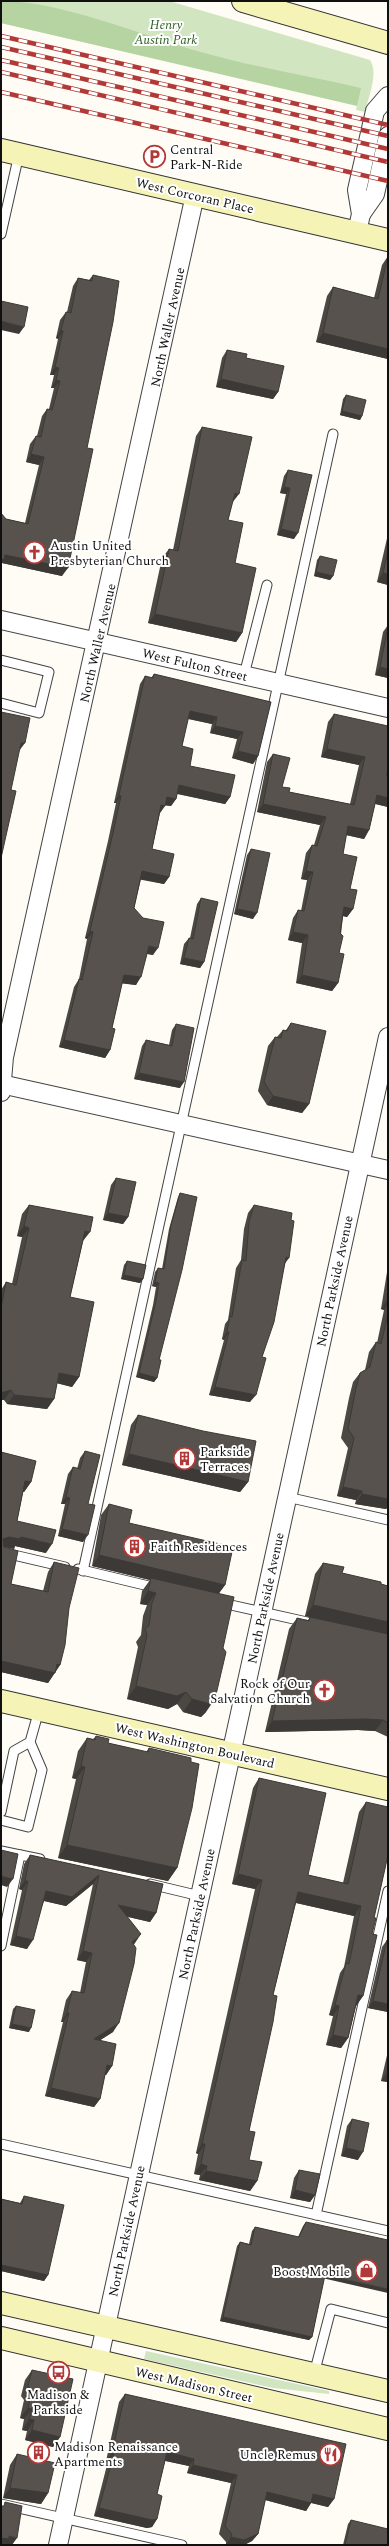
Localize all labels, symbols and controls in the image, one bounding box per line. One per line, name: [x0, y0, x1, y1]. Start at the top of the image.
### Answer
park label: Henry Austin Park: [134, 15, 197, 50]
place label: Central Park-N-Ride: [170, 140, 243, 175]
parking icon: Central Park-N-Ride: [142, 143, 168, 169]
street label: West Corcoran Place: [134, 173, 256, 219]
street label: North Waller Avenue: [146, 265, 190, 389]
place label: Austin United Presbyterian Church: [50, 536, 170, 571]
church icon: Austin United Presbyterian Church: [21, 539, 47, 565]
street label: North Waller Avenue: [75, 582, 121, 705]
street label: West Fulton Street: [140, 643, 250, 687]
street label: North Parkside Avenue: [311, 1214, 359, 1349]
place label: Parkside Terraces: [200, 1442, 250, 1477]
building icon: Parkside Terraces: [172, 1445, 198, 1471]
street label: North Parkside Avenue: [242, 1531, 290, 1666]
building icon: Faith Residences: [122, 1533, 148, 1559]
place label: Faith Residences: [150, 1537, 247, 1557]
place label: Rock of Our Salvation Church: [210, 1674, 310, 1709]
church icon: Rock of Our Salvation Church: [312, 1677, 338, 1703]
street label: West Washington Boulevard: [113, 1718, 277, 1774]
street label: North Parkside Avenue: [173, 1847, 221, 1982]
street label: North Parkside Avenue: [103, 2164, 151, 2299]
shop icon: Boost Mobile: [353, 2258, 379, 2284]
place label: Boost Mobile: [273, 2262, 350, 2282]
bus stop icon: Madison & Parkside: [45, 2359, 71, 2385]
street label: West Madison Street: [133, 2362, 255, 2408]
place label: Madison & Parkside: [27, 2385, 90, 2420]
place label: Madison Renaissance Apartments: [54, 2437, 178, 2472]
building icon: Madison Renaissance Apartments: [26, 2440, 52, 2466]
restaurant icon: Uncle Remus: [318, 2441, 344, 2467]
place label: Uncle Remus: [240, 2445, 316, 2465]

